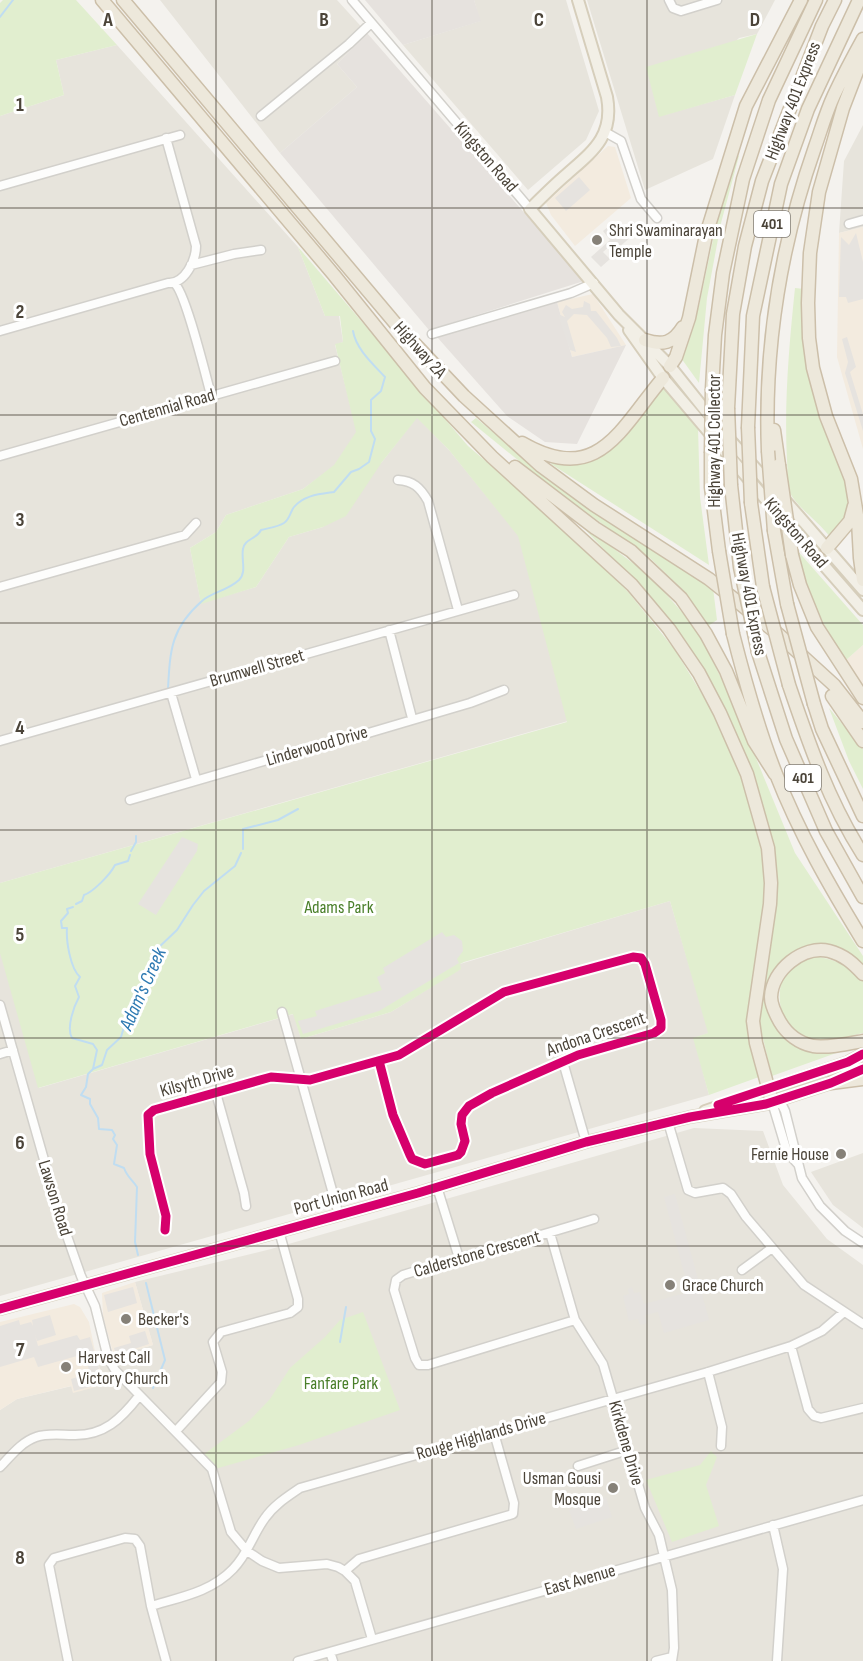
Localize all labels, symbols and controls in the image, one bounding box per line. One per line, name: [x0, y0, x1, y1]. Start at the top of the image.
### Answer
text: A: [102, 8, 113, 32]
text: B: [319, 8, 329, 32]
text: C: [534, 8, 544, 32]
text: D: [750, 8, 760, 32]
street label: Highway 401 Express: [761, 39, 825, 163]
text: 1: [16, 93, 24, 117]
street label: Kingston Road: [450, 118, 522, 196]
road number: 401: [754, 211, 790, 237]
place label: Shri Swaminarayan Temple: [609, 220, 723, 262]
marker: Shri Swaminarayan Temple: [590, 233, 604, 247]
text: 2: [16, 300, 24, 324]
street label: Highway 2A: [389, 317, 451, 383]
street label: Highway 401 Collector: [704, 374, 725, 508]
street label: Centennial Road: [117, 384, 217, 432]
street label: Kingston Road: [760, 494, 832, 572]
text: 3: [16, 508, 25, 532]
street label: Highway 401 Express: [727, 531, 771, 657]
street label: Brumwell Street: [207, 644, 307, 691]
text: 4: [15, 716, 25, 740]
street label: Linderwood Drive: [264, 721, 370, 771]
road number: 401: [785, 765, 821, 791]
park label: Adams Park: [303, 897, 374, 918]
text: 5: [16, 923, 25, 947]
water label: Adam's Creek: [114, 944, 172, 1035]
street label: Andona Crescent: [543, 1007, 649, 1061]
street label: Kilsyth Drive: [158, 1060, 236, 1102]
text: 6: [15, 1131, 25, 1155]
place label: Fernie House: [751, 1144, 829, 1165]
marker: Fernie House: [834, 1147, 848, 1161]
street label: Lawson Road: [34, 1158, 76, 1238]
street label: Port Union Road: [292, 1174, 390, 1220]
street label: Calderstone Crescent: [411, 1226, 543, 1282]
place label: Grace Church: [682, 1275, 764, 1296]
marker: Grace Church: [663, 1278, 677, 1292]
place label: Becker's: [138, 1309, 189, 1330]
marker: Becker's: [119, 1312, 133, 1326]
text: 7: [16, 1338, 25, 1362]
place label: Harvest Call Victory Church: [78, 1347, 168, 1389]
marker: Harvest Call Victory Church: [59, 1360, 73, 1374]
park label: Fanfare Park: [304, 1373, 378, 1394]
street label: Kirkdene Drive: [604, 1398, 648, 1488]
street label: Rouge Highlands Drive: [414, 1407, 548, 1465]
place label: Usman Gousi Mosque: [523, 1468, 601, 1510]
marker: Usman Gousi Mosque: [606, 1481, 620, 1495]
text: 8: [15, 1546, 25, 1570]
street label: East Avenue: [542, 1560, 618, 1600]

